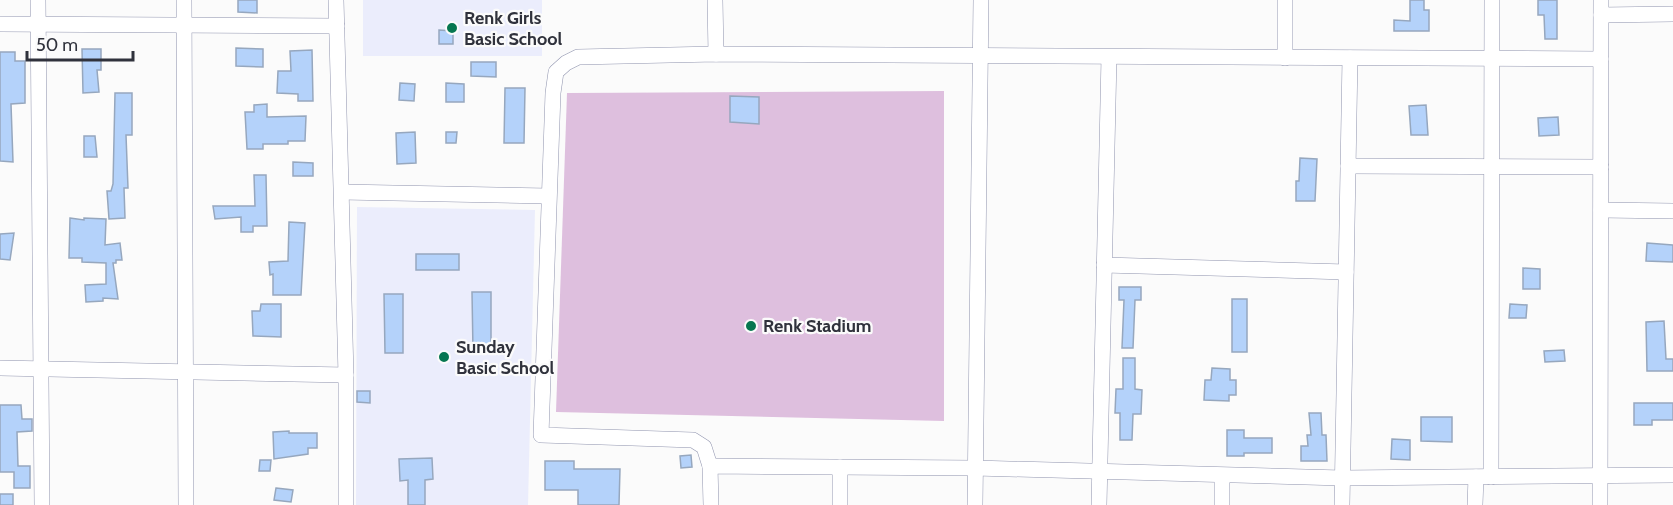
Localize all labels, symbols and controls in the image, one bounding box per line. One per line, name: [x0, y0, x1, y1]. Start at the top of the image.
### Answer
place label: Renk Girls Basic School: [464, 7, 562, 50]
marker: Renk Girls Basic School: [445, 21, 459, 35]
scale bar: [27, 24, 134, 62]
text: 50 m: [36, 34, 78, 56]
place label: Renk Stadium: [763, 315, 871, 337]
marker: Renk Stadium: [744, 319, 758, 333]
place label: Sunday Basic School: [456, 336, 554, 379]
marker: Sunday Basic School: [437, 350, 451, 364]

